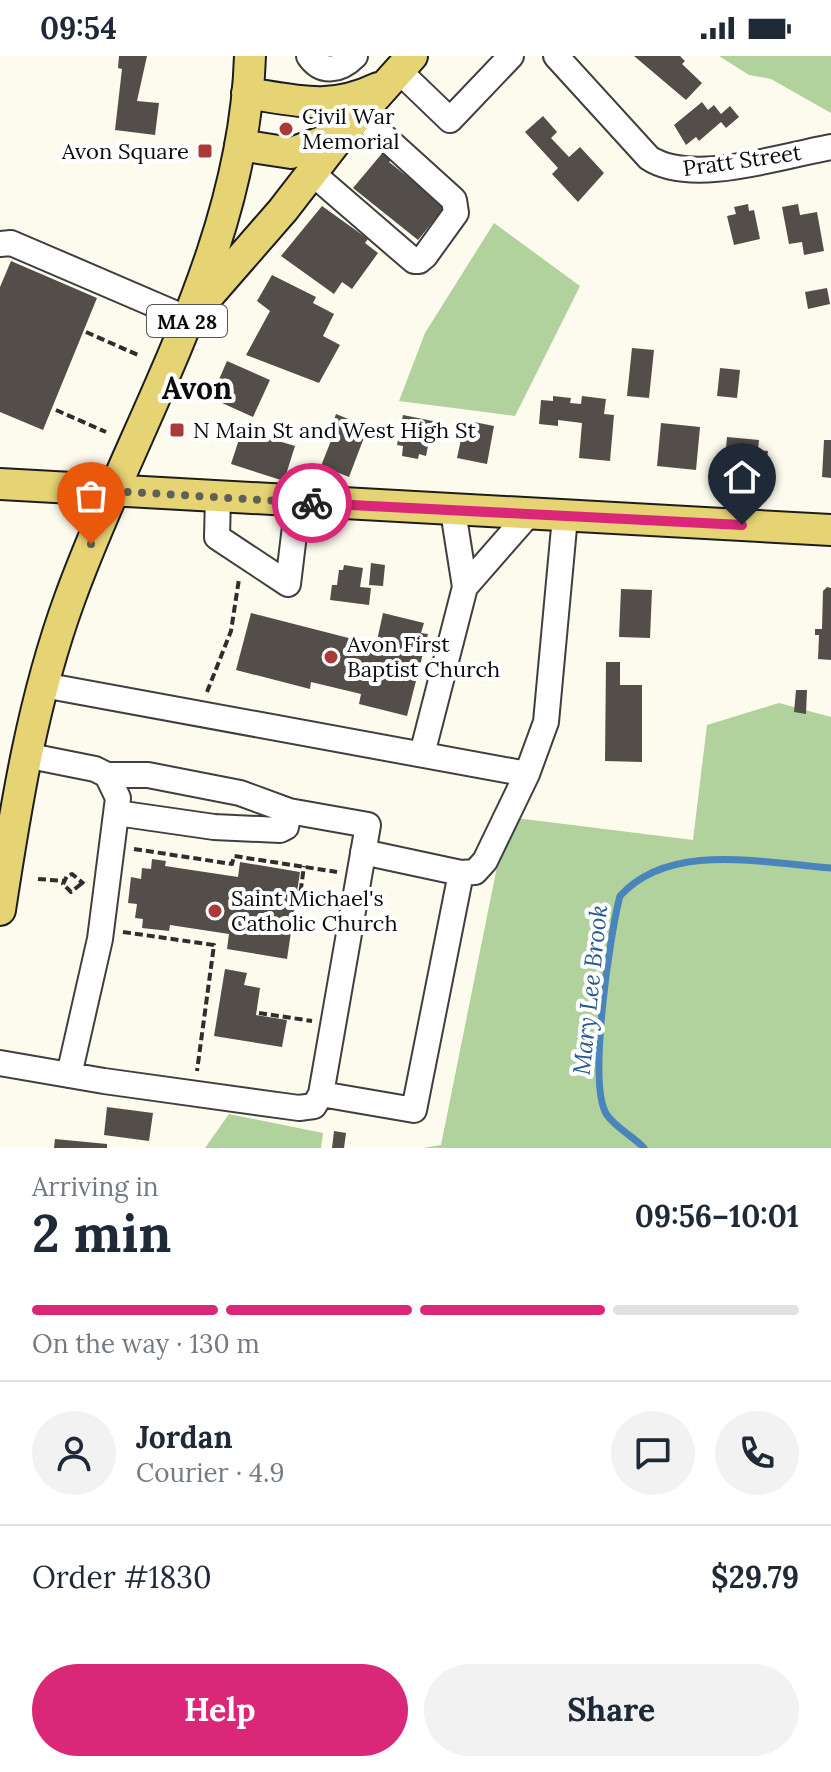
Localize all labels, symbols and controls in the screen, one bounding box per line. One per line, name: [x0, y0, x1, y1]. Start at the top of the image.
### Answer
text: 09:54: [40, 9, 117, 47]
place label: Civil War Memorial: [302, 102, 400, 155]
marker: Civil War Memorial: [277, 120, 295, 138]
place label: Avon Square: [61, 137, 189, 165]
street label: Pratt Street: [681, 138, 803, 182]
marker: Avon Square: [196, 142, 214, 160]
road number: MA 28: [147, 305, 227, 337]
district label: Avon: [162, 369, 232, 407]
place label: N Main St and West High St: [193, 416, 476, 444]
marker: N Main St and West High St: [168, 421, 186, 439]
pin: [708, 443, 776, 525]
icon: home: [720, 455, 764, 499]
pin: [57, 462, 125, 544]
courier: [272, 463, 352, 543]
icon: bag: [69, 474, 113, 518]
icon: bike: [290, 481, 334, 525]
place label: Avon First Baptist Church: [346, 630, 500, 683]
marker: Avon First Baptist Church: [322, 648, 340, 666]
place label: Saint Michael's Catholic Church: [231, 884, 398, 937]
marker: Saint Michael's Catholic Church: [206, 902, 224, 920]
water label: Mary Lee Brook: [566, 903, 614, 1077]
text: Arriving in: [32, 1170, 159, 1203]
text: 09:56–10:01: [635, 1197, 799, 1235]
text: 2 min: [32, 1200, 171, 1266]
text: On the way · 130 m: [32, 1327, 260, 1360]
button: person: [32, 1411, 116, 1495]
button: chat: [611, 1411, 695, 1495]
button: phone: [715, 1411, 799, 1495]
text: Jordan: [136, 1418, 233, 1456]
text: Courier · 4.9: [136, 1456, 285, 1489]
text: Order #1830: [32, 1558, 212, 1596]
text: $29.79: [711, 1558, 799, 1596]
button: Help: [32, 1664, 408, 1756]
button: Share: [424, 1664, 799, 1756]

